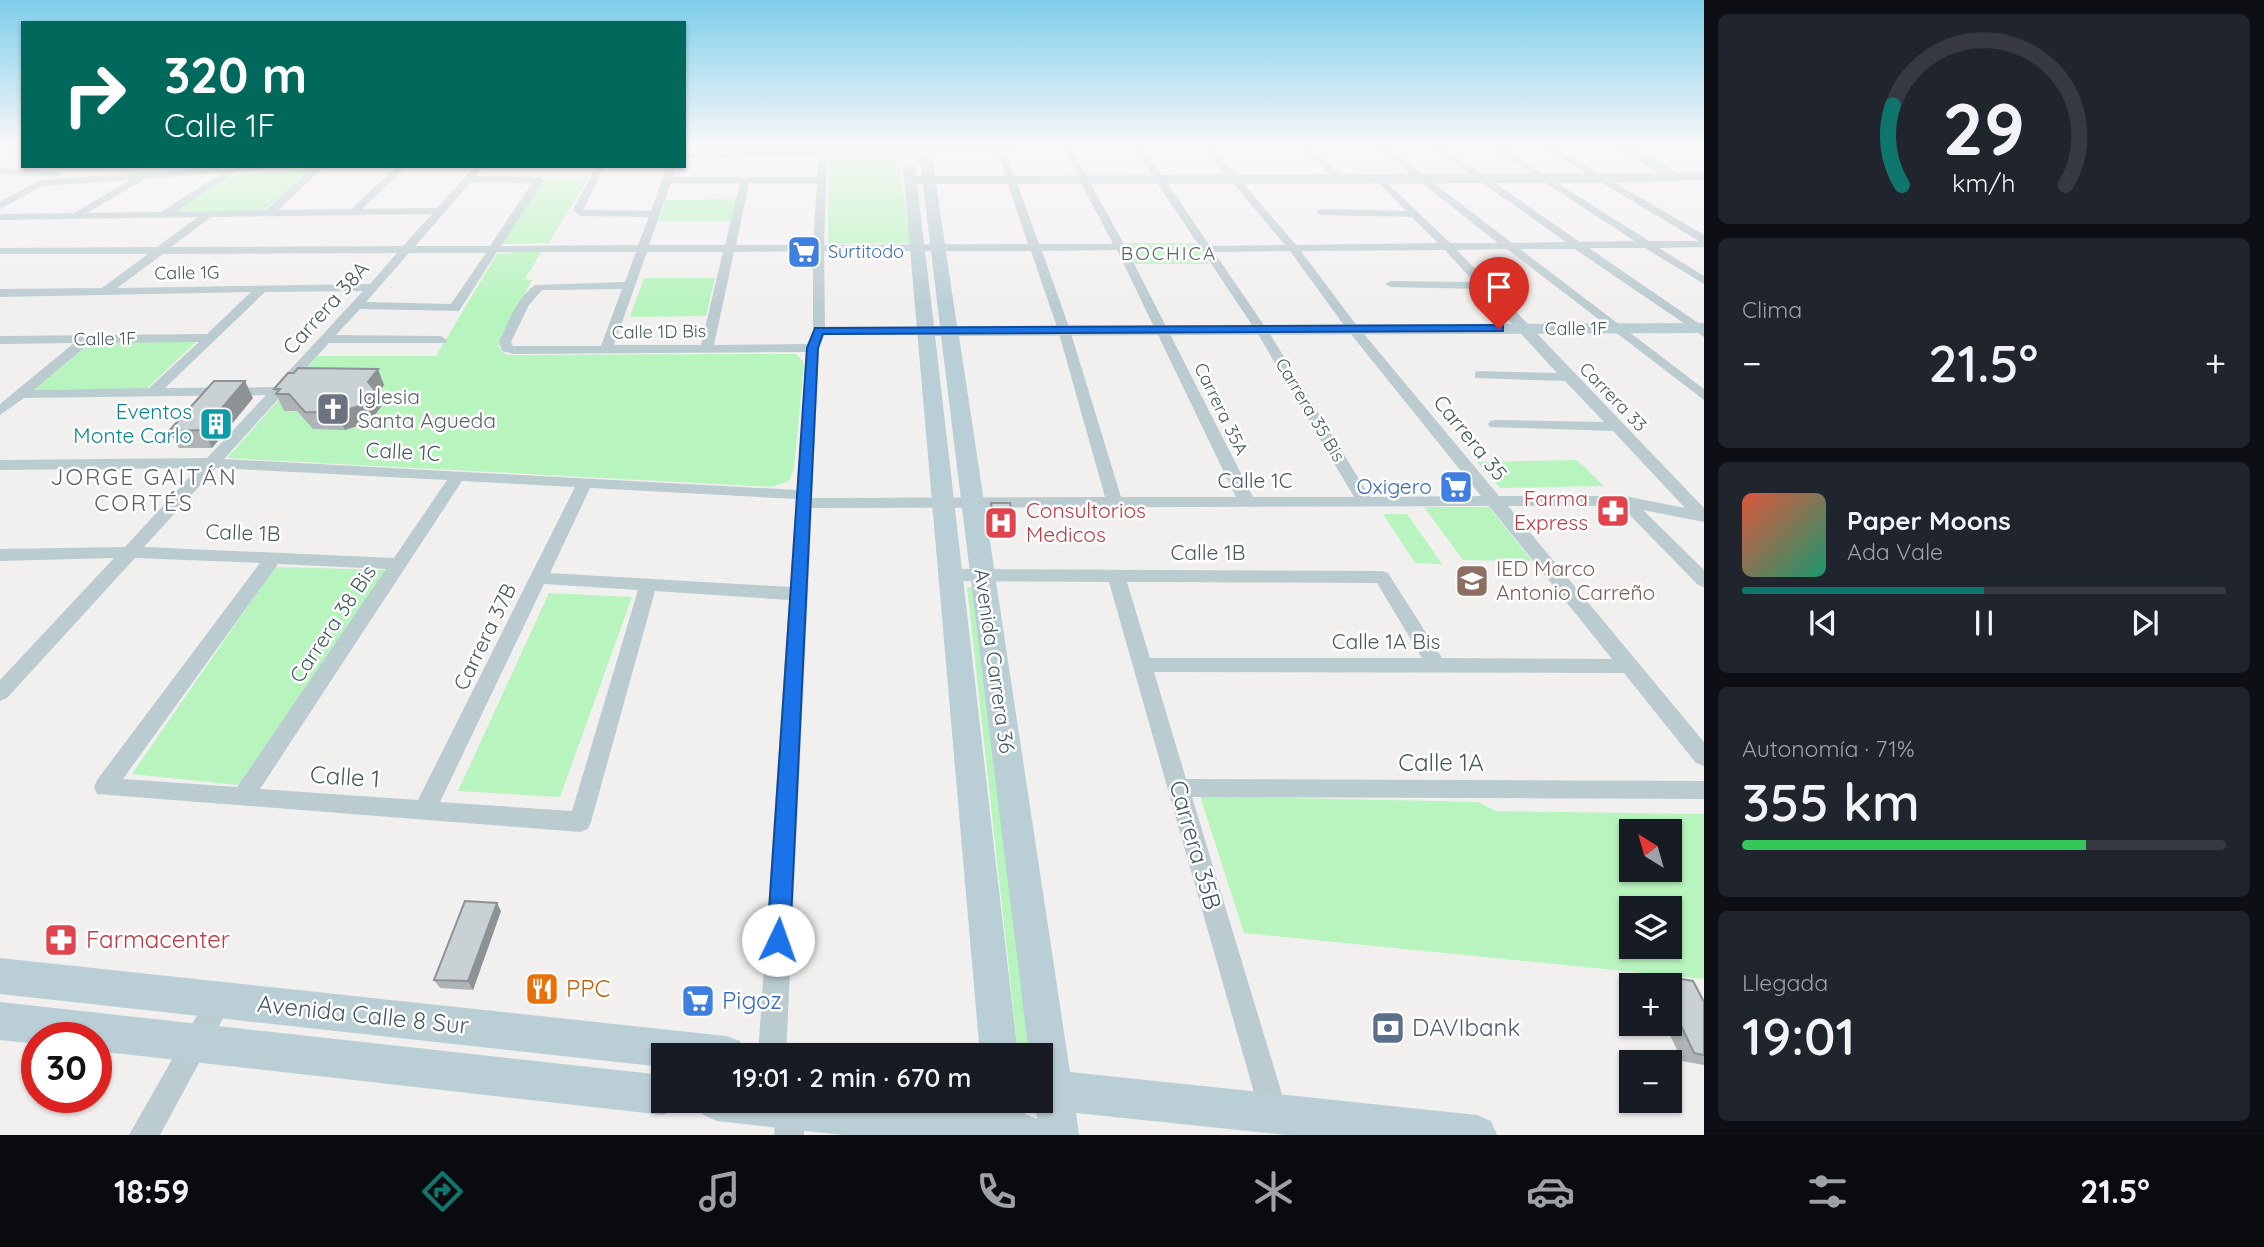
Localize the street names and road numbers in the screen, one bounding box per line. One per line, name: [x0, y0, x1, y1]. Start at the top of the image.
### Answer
street label: Carrera 38A: [277, 255, 374, 359]
street label: Calle 1G: [154, 260, 220, 285]
street label: Calle 1F: [1545, 317, 1607, 340]
street label: Calle 1D Bis: [612, 319, 706, 344]
street label: Calle 1F: [73, 326, 137, 351]
street label: Carrera 35 Bis: [1270, 354, 1350, 466]
street label: Carrera 33: [1575, 357, 1652, 436]
street label: Carrera 35A: [1189, 359, 1254, 459]
street label: Carrera 35: [1428, 389, 1513, 485]
street label: Calle 1C: [365, 436, 441, 466]
street label: Calle 1C: [1218, 467, 1293, 493]
street label: Calle 1B: [205, 518, 281, 546]
street label: Calle 1B: [1171, 539, 1245, 565]
street label: Carrera 38 Bis: [283, 560, 381, 687]
street label: Avenida Carrera 36: [969, 567, 1021, 755]
street label: Carrera 37B: [447, 579, 521, 694]
street label: Calle 1A Bis: [1332, 628, 1440, 654]
street label: Calle 1A: [1398, 747, 1484, 777]
street label: Calle 1: [309, 759, 381, 793]
street label: Carrera 35B: [1163, 777, 1229, 913]
street label: Avenida Calle 8 Sur: [256, 988, 470, 1040]

